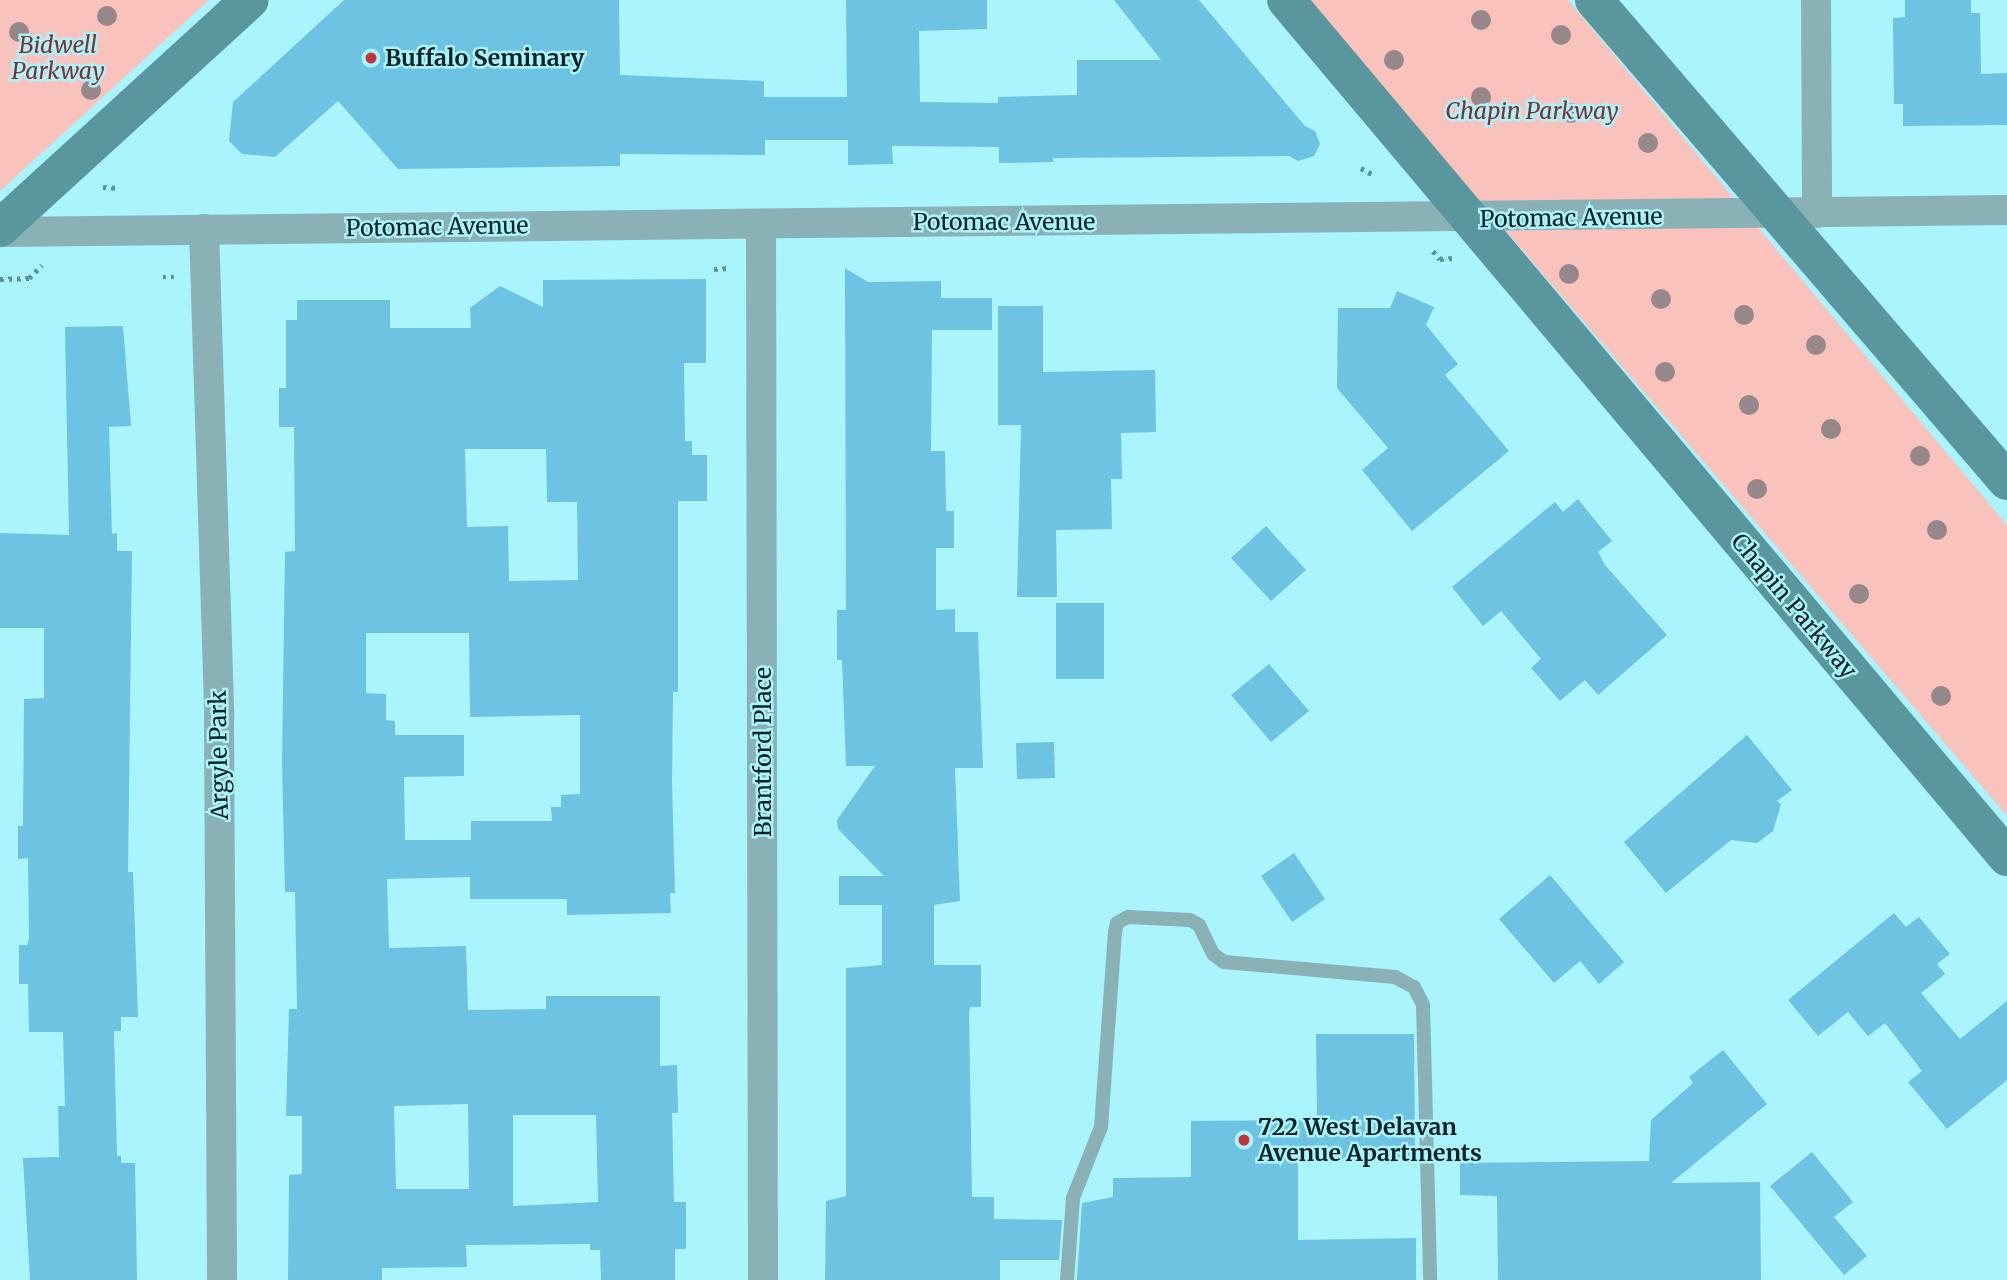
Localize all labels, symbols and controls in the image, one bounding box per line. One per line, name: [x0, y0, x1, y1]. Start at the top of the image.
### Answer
park label: Bidwell Parkway: [12, 31, 104, 85]
place label: Buffalo Seminary: [385, 44, 584, 72]
marker: Buffalo Seminary: [363, 50, 379, 66]
park label: Chapin Parkway: [1445, 97, 1619, 125]
street label: Potomac Avenue: [1479, 203, 1663, 233]
street label: Potomac Avenue: [913, 208, 1095, 236]
street label: Potomac Avenue: [345, 212, 529, 242]
street label: Chapin Parkway: [1725, 528, 1863, 684]
street label: Brantford Place: [749, 667, 777, 837]
street label: Argyle Park: [204, 690, 234, 820]
place label: 722 West Delavan Avenue Apartments: [1258, 1113, 1482, 1167]
marker: 722 West Delavan Avenue Apartments: [1236, 1132, 1252, 1148]

